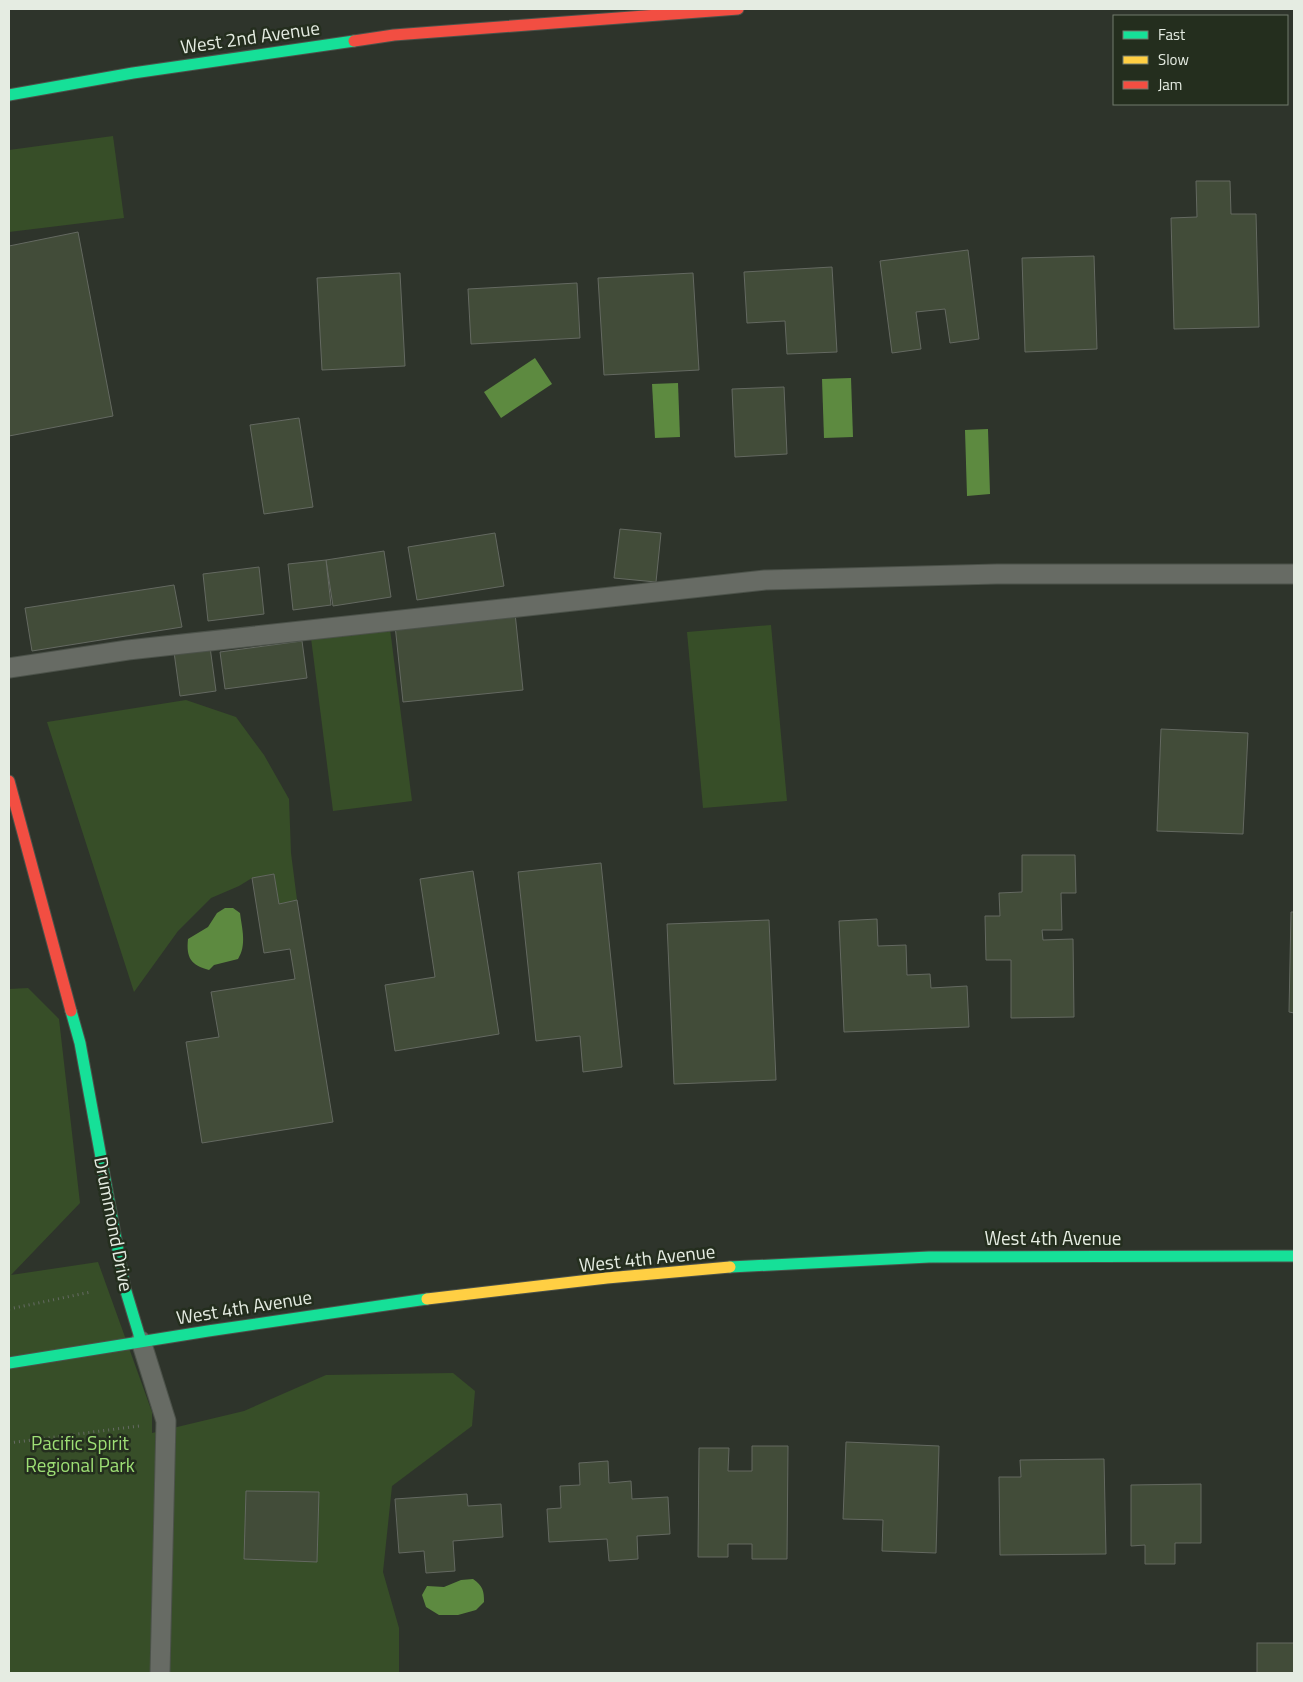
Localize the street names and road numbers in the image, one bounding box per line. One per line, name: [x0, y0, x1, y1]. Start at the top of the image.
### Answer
street label: West 2nd Avenue: [178, 12, 321, 61]
street label: Drummond Drive: [87, 1154, 142, 1294]
street label: West 4th Avenue: [985, 1223, 1121, 1252]
street label: West 4th Avenue: [577, 1236, 717, 1279]
street label: West 4th Avenue: [174, 1281, 314, 1332]

